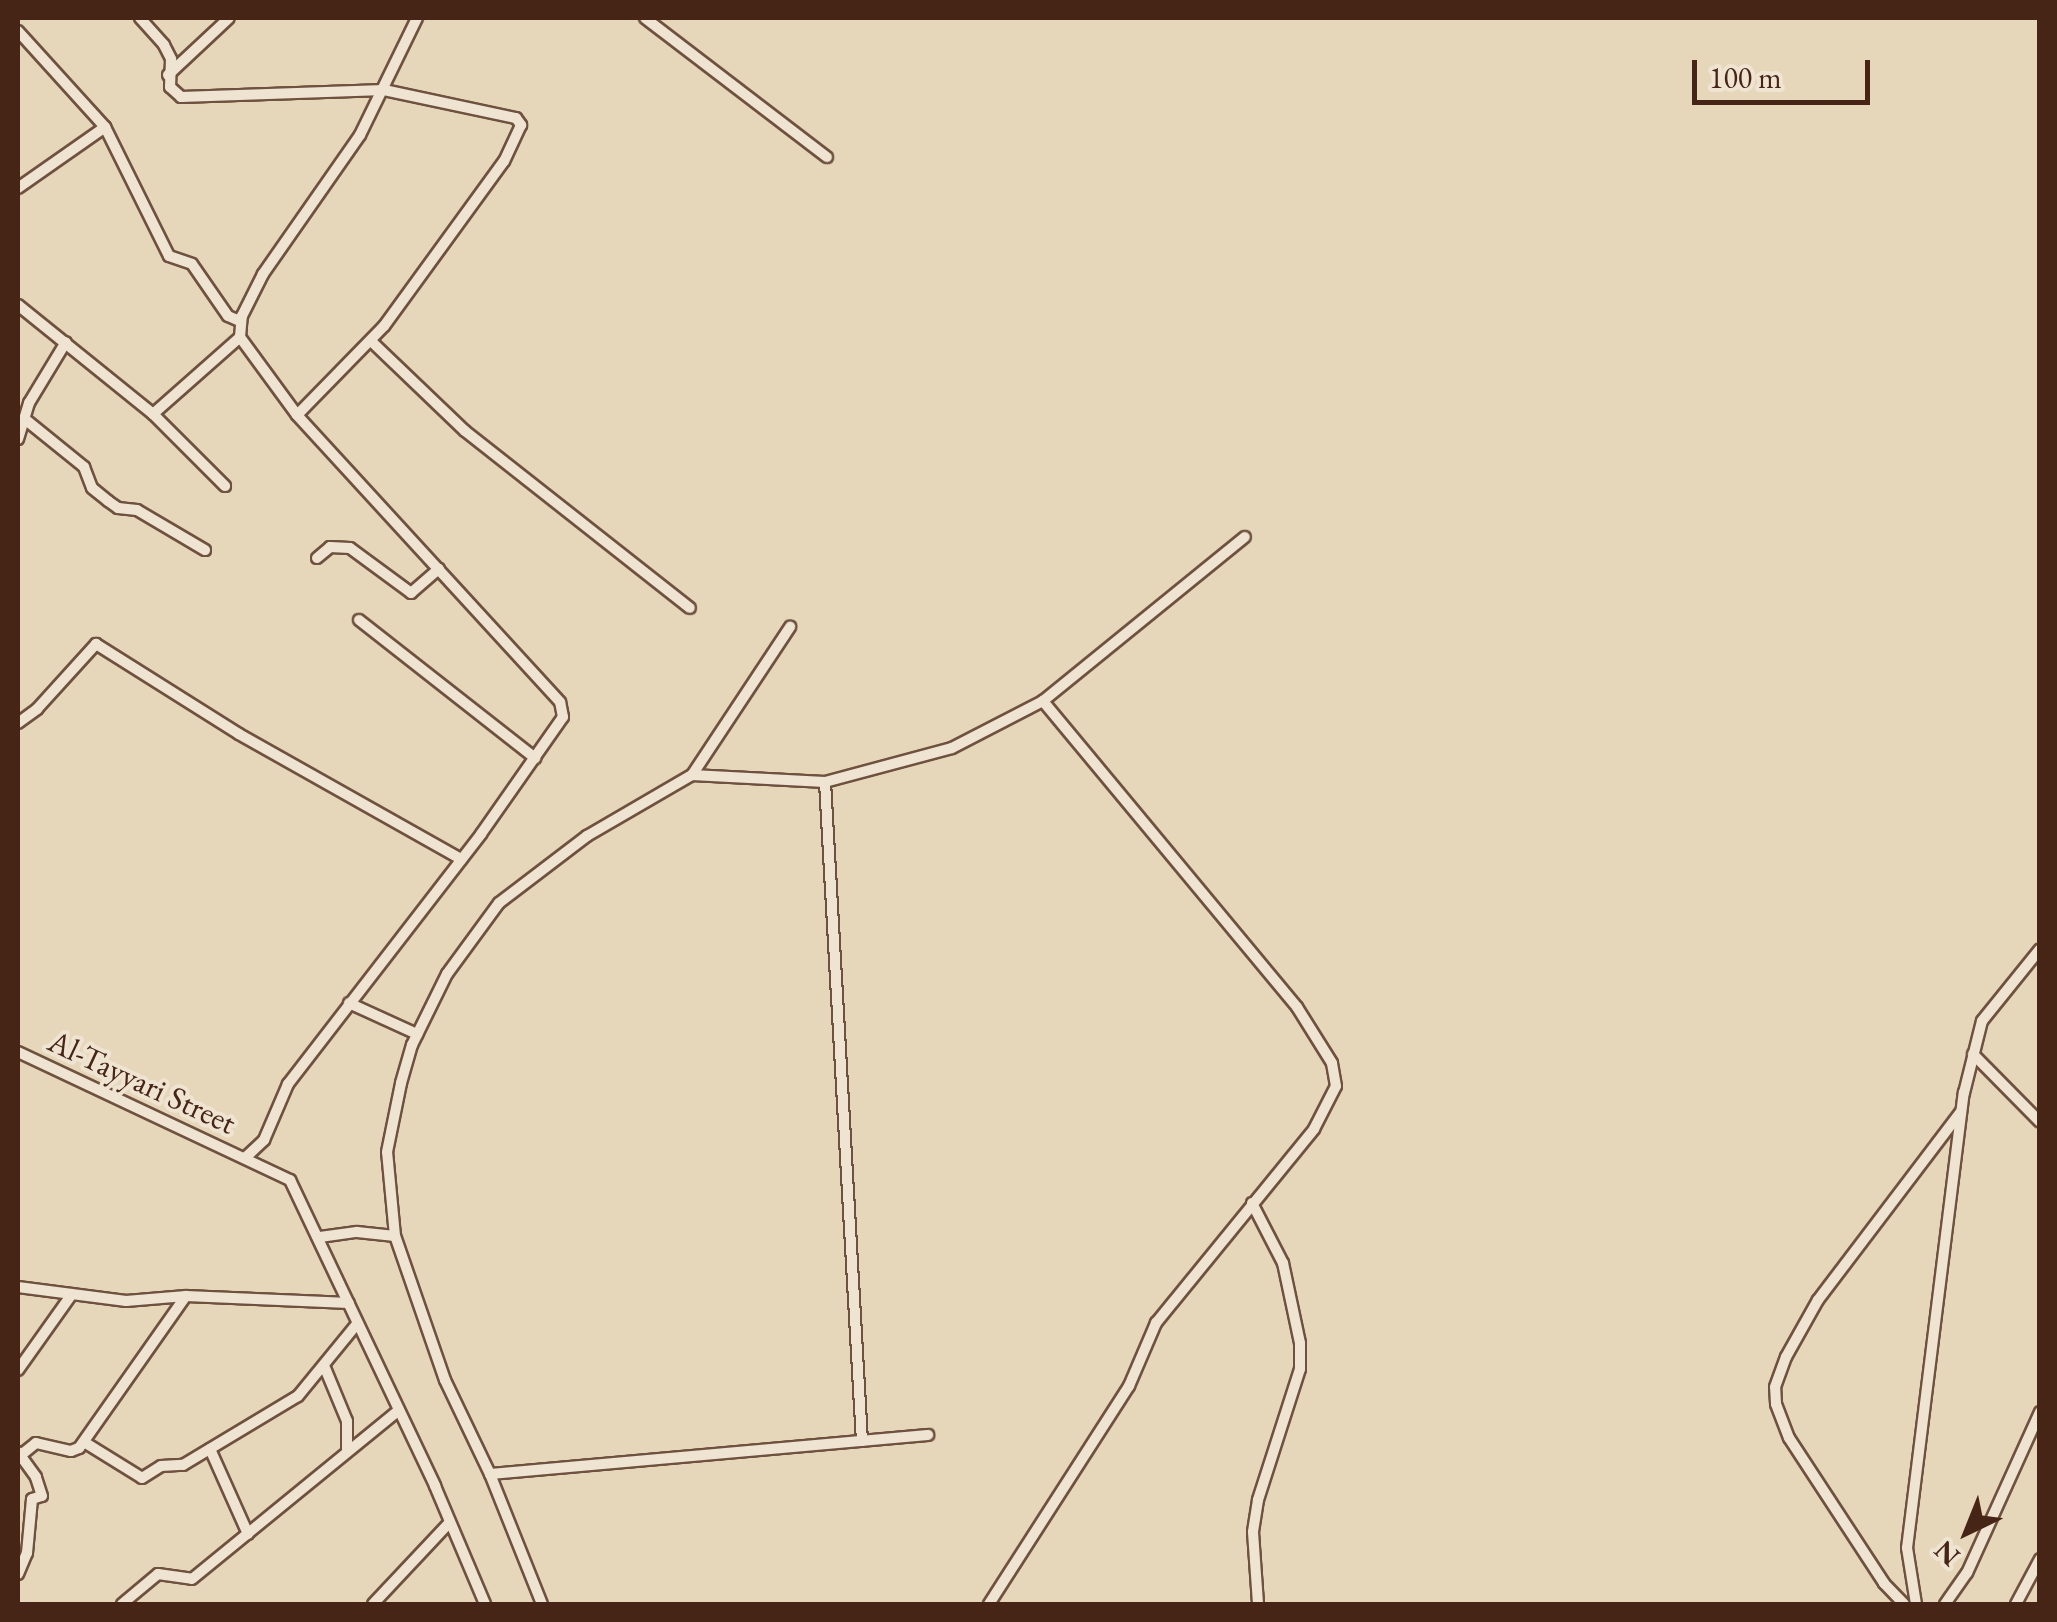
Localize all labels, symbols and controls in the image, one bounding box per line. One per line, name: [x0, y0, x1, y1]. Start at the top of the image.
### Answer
scale bar: [1697, 40, 1874, 102]
text: 100 m: [1709, 58, 1782, 97]
street label: Al-Tayyari Street: [42, 1022, 242, 1142]
north arrow: [1917, 1482, 2017, 1582]
text: N: [1926, 1533, 1967, 1575]

